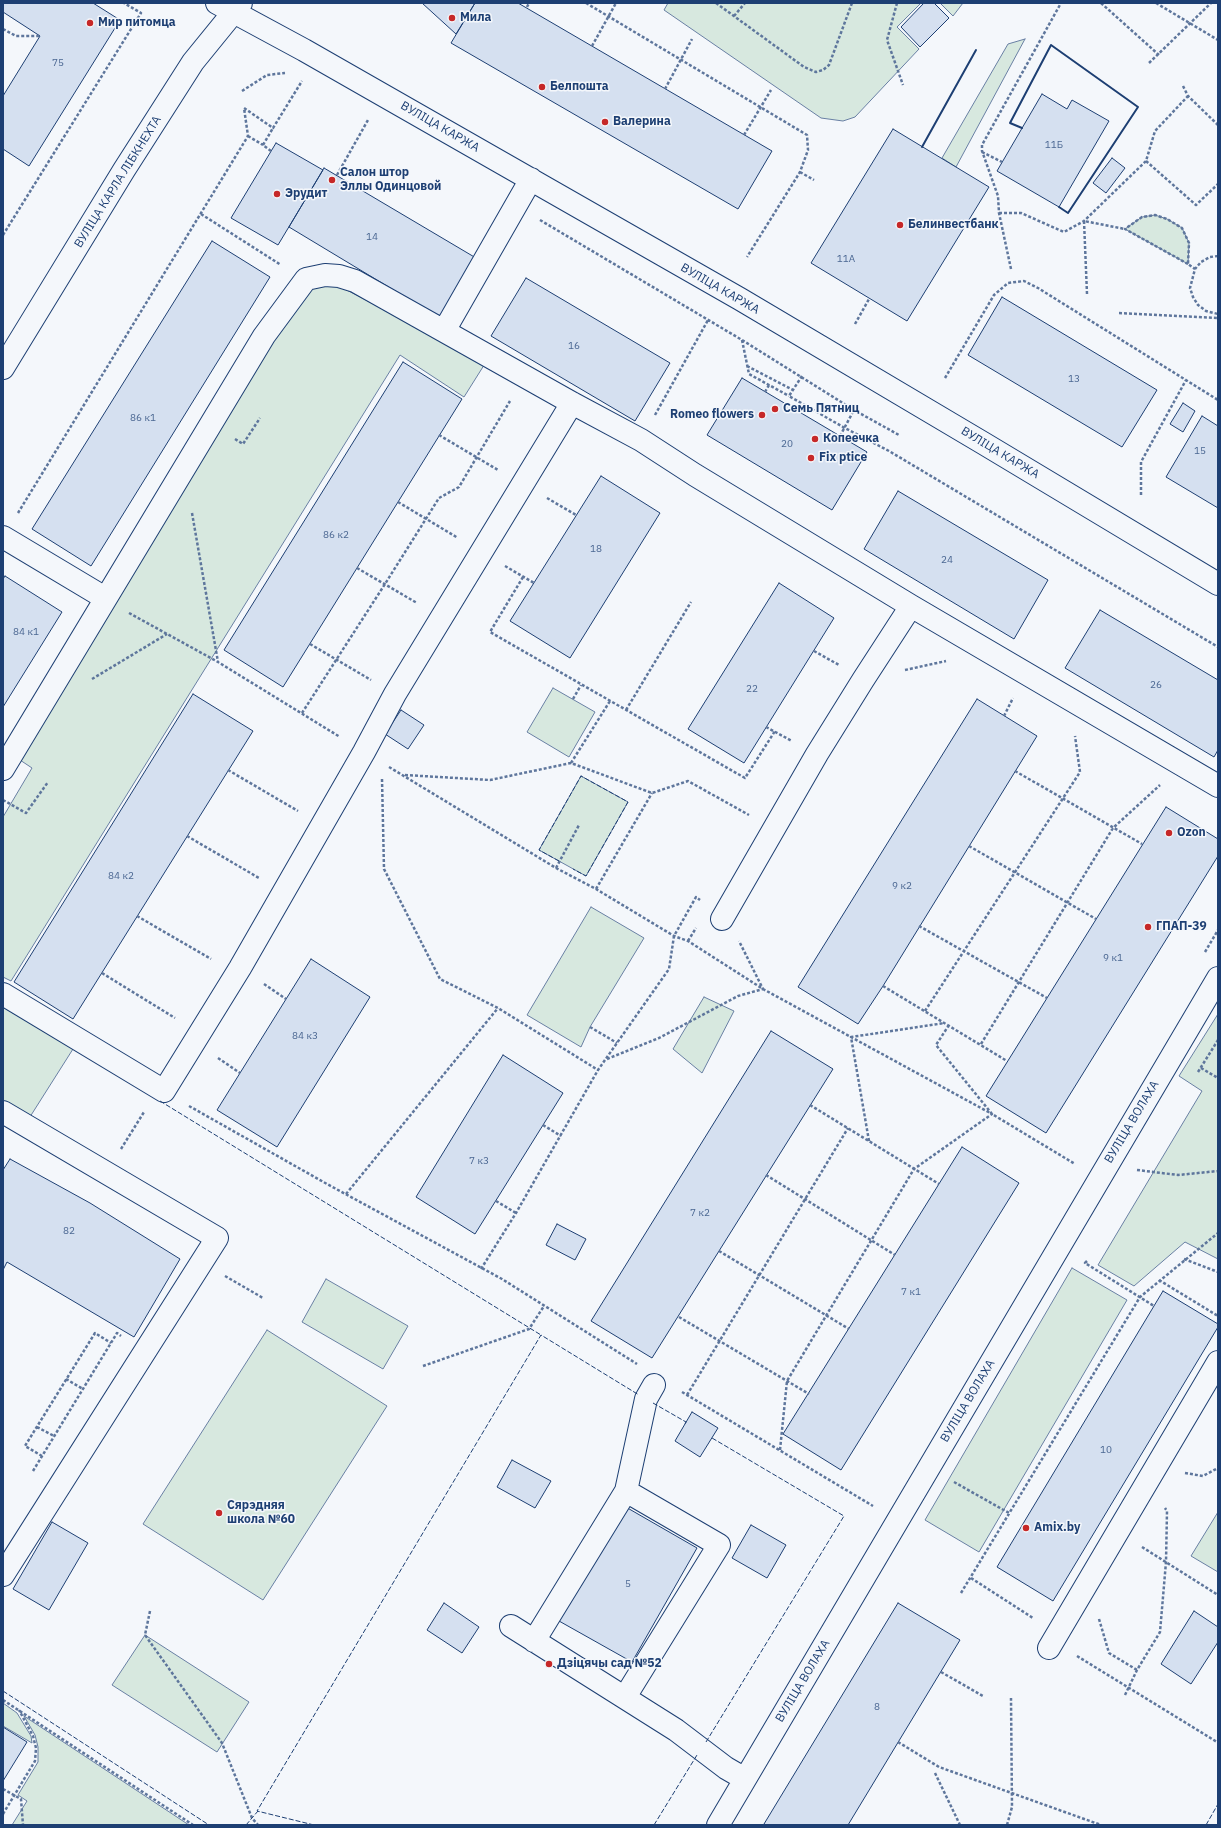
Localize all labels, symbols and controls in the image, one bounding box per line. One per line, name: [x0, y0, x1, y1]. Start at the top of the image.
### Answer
place label: Мила: [460, 11, 491, 25]
marker: Мила: [447, 13, 457, 23]
place label: Мир питомца: [98, 16, 176, 30]
marker: Мир питомца: [85, 18, 95, 28]
house number: 75: [52, 57, 64, 69]
place label: Белпошта: [550, 80, 609, 94]
marker: Белпошта: [537, 82, 547, 92]
street label: ВУЛІЦА КАРЖА: [398, 99, 482, 155]
street label: ВУЛІЦА КАРЛА ЛІБКНЕХТА: [71, 113, 165, 251]
place label: Валерина: [613, 115, 671, 129]
marker: Валерина: [600, 117, 610, 127]
house number: 11Б: [1045, 139, 1063, 151]
place label: Салон штор Эллы Одинцовой: [340, 166, 441, 194]
marker: Салон штор Эллы Одинцовой: [327, 175, 337, 185]
place label: Эрудит: [285, 187, 327, 201]
marker: Эрудит: [272, 189, 282, 199]
place label: Белинвестбанк: [908, 218, 999, 232]
marker: Белинвестбанк: [895, 220, 905, 230]
house number: 14: [366, 231, 378, 243]
house number: 11А: [837, 253, 855, 265]
street label: ВУЛІЦА КАРЖА: [678, 261, 762, 317]
house number: 16: [568, 340, 580, 352]
house number: 13: [1068, 373, 1080, 385]
place label: Семь Пятниц: [783, 402, 859, 416]
marker: Семь Пятниц: [770, 404, 780, 414]
place label: Romeo flowers: [670, 408, 754, 422]
marker: Romeo flowers: [757, 410, 767, 420]
house number: 86 к1: [130, 412, 156, 424]
street label: ВУЛІЦА КАРЖА: [958, 424, 1042, 482]
place label: Копеечка: [823, 432, 879, 446]
marker: Копеечка: [810, 434, 820, 444]
house number: 20: [781, 438, 793, 450]
house number: 15: [1194, 445, 1206, 457]
place label: Fix ptice: [819, 451, 867, 465]
marker: Fix ptice: [806, 453, 816, 463]
house number: 86 к2: [323, 529, 349, 541]
house number: 18: [590, 543, 602, 555]
house number: 24: [941, 554, 953, 566]
house number: 84 к1: [13, 626, 39, 638]
house number: 26: [1150, 679, 1162, 691]
house number: 22: [746, 683, 758, 695]
place label: Ozon: [1177, 826, 1206, 840]
marker: Ozon: [1164, 828, 1174, 838]
house number: 84 к2: [108, 870, 134, 882]
house number: 9 к2: [892, 880, 912, 892]
place label: ГПАП-39: [1156, 920, 1207, 934]
marker: ГПАП-39: [1143, 922, 1153, 932]
house number: 9 к1: [1103, 952, 1123, 964]
house number: 84 к3: [292, 1030, 318, 1042]
street label: ВУЛІЦА ВОЛАХА: [1102, 1078, 1162, 1166]
house number: 7 к3: [469, 1155, 489, 1167]
house number: 7 к2: [690, 1207, 710, 1219]
house number: 82: [63, 1225, 75, 1237]
house number: 7 к1: [901, 1286, 921, 1298]
street label: ВУЛІЦА ВОЛАХА: [938, 1357, 998, 1445]
house number: 10: [1100, 1444, 1112, 1456]
place label: Сярэдняя школа №60: [227, 1499, 295, 1527]
marker: Сярэдняя школа №60: [214, 1508, 224, 1518]
place label: Amix.by: [1034, 1521, 1080, 1535]
marker: Amix.by: [1021, 1523, 1031, 1533]
house number: 5: [625, 1578, 631, 1590]
street label: ВУЛІЦА ВОЛАХА: [773, 1637, 833, 1725]
place label: Дзіцячы сад №52: [557, 1657, 662, 1671]
marker: Дзіцячы сад №52: [544, 1659, 554, 1669]
house number: 8: [874, 1701, 880, 1713]

